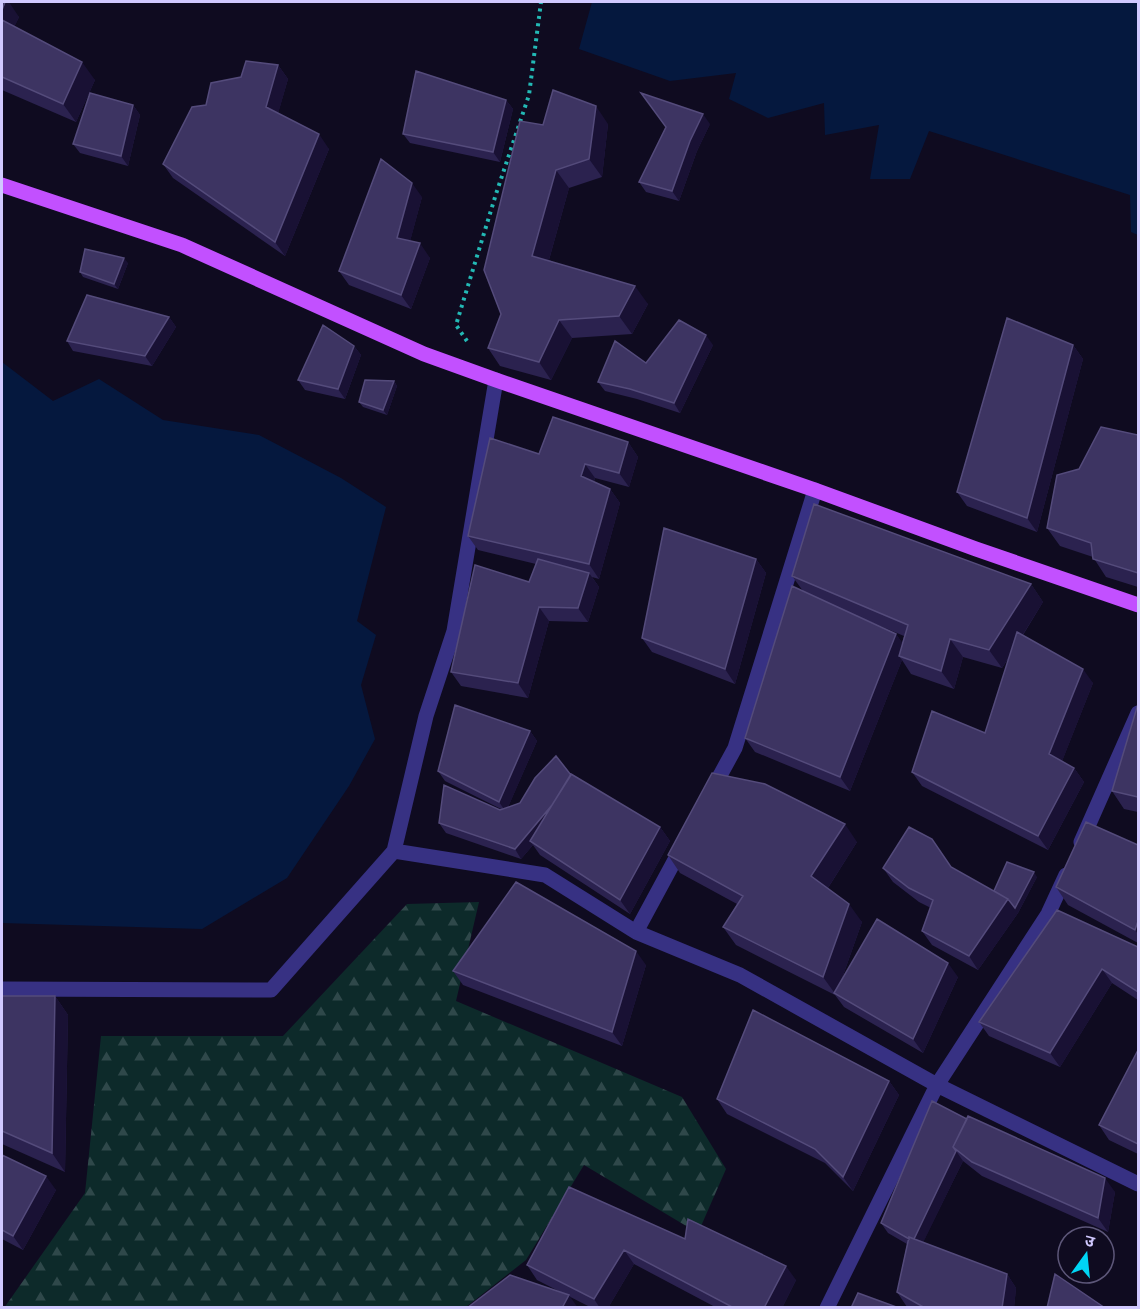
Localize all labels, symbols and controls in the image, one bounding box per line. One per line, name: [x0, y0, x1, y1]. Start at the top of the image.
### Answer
north arrow: [1056, 1225, 1116, 1285]
text: उ: [1083, 1229, 1098, 1253]

